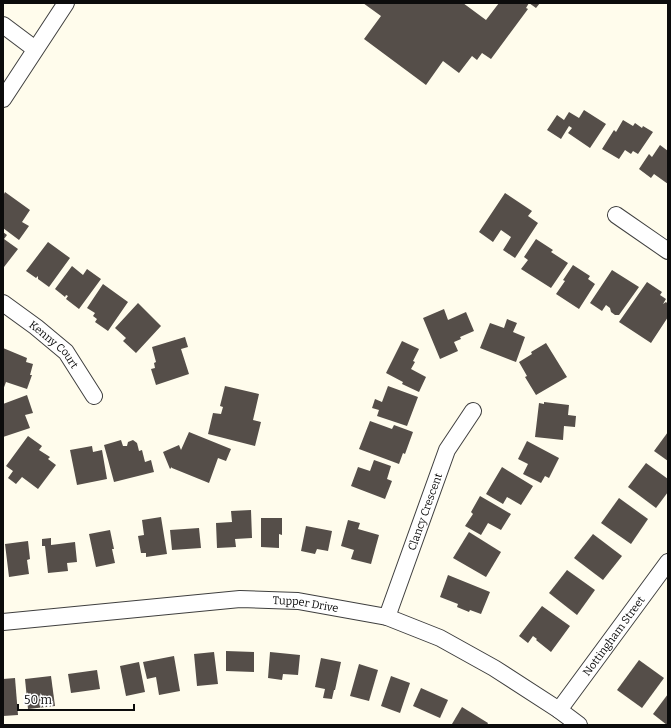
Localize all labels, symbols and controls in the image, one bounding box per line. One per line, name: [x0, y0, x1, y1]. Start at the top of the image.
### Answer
street label: Kenny Court: [26, 318, 81, 371]
street label: Clancy Crescent: [405, 471, 445, 552]
street label: Tupper Drive: [272, 594, 339, 615]
street label: Nottingham Street: [580, 594, 648, 679]
scale bar: [18, 686, 134, 712]
text: 50 m: [24, 693, 53, 707]

